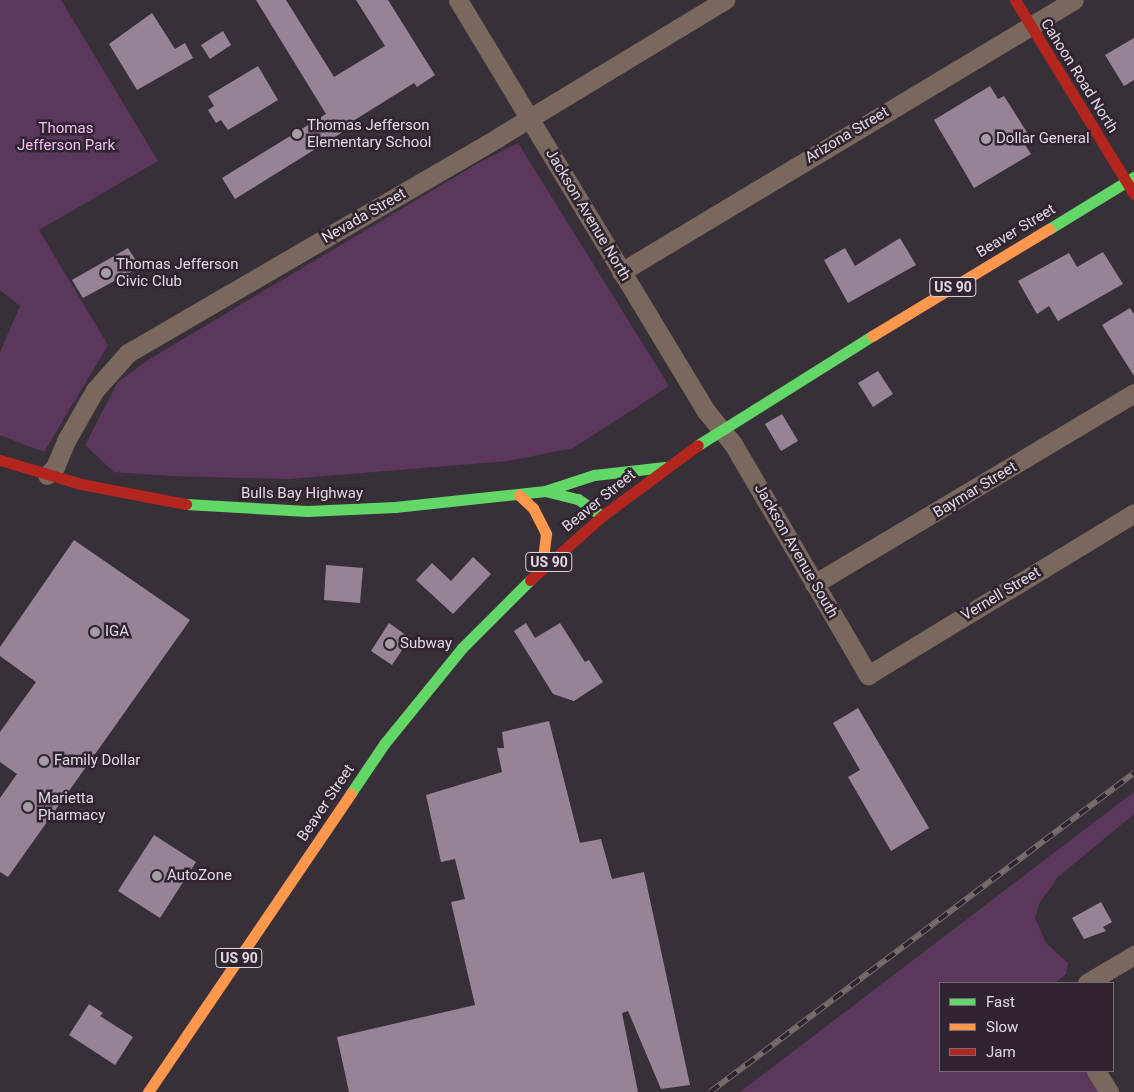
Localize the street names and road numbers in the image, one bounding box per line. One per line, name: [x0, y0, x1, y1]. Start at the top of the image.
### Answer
street label: Cahoon Road North: [1037, 16, 1121, 136]
street label: Arizona Street: [802, 103, 892, 167]
street label: Jackson Avenue North: [541, 146, 635, 284]
street label: Nevada Street: [319, 185, 409, 247]
street label: Beaver Street: [973, 200, 1059, 262]
road number: US 90: [929, 276, 977, 298]
street label: Baymar Street: [930, 458, 1020, 522]
street label: Beaver Street: [559, 466, 639, 536]
street label: Jackson Avenue South: [750, 481, 842, 621]
street label: Bulls Bay Highway: [241, 485, 363, 503]
road number: US 90: [525, 550, 573, 574]
street label: Vernell Street: [958, 563, 1044, 625]
street label: Beaver Street: [294, 761, 358, 845]
road number: US 90: [215, 946, 263, 970]

